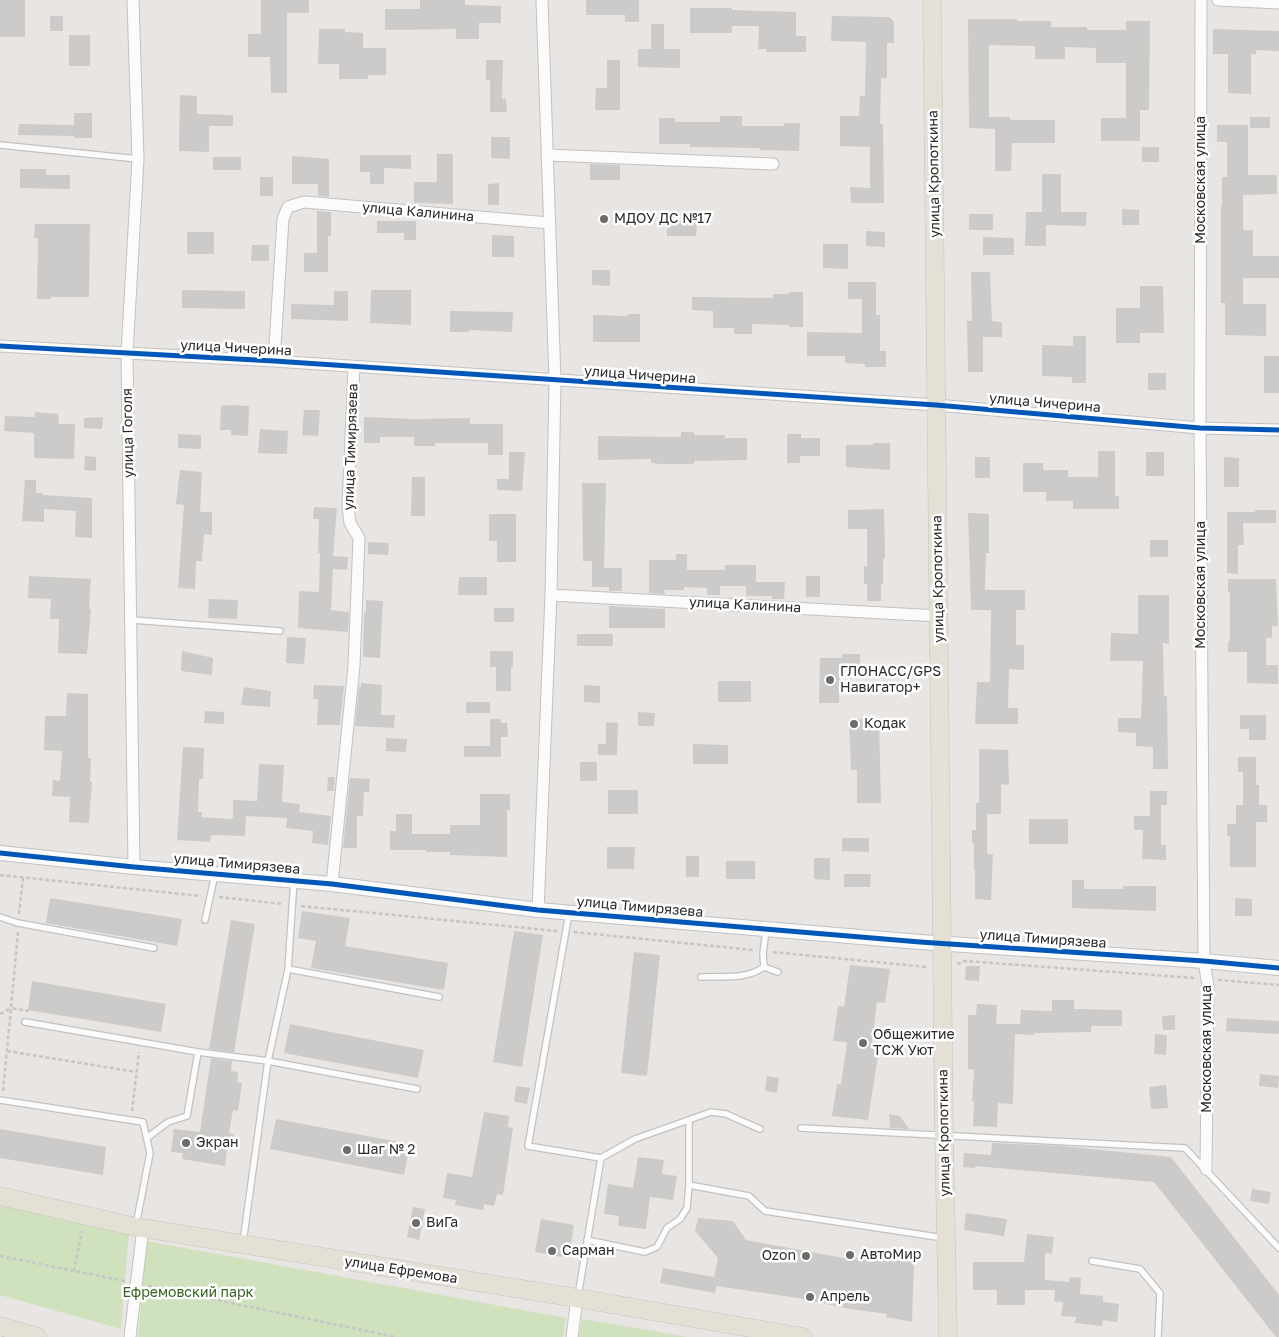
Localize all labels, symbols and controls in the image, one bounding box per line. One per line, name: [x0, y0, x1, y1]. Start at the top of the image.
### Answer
street label: улица Кропоткина: [924, 110, 944, 238]
street label: Московская улица: [1193, 116, 1209, 244]
street label: улица Калинина: [361, 199, 475, 225]
place label: МДОУ ДС №17: [614, 211, 712, 227]
marker: МДОУ ДС №17: [598, 213, 610, 225]
street label: улица Чичерина: [180, 337, 292, 359]
street label: улица Чичерина: [584, 363, 696, 387]
street label: улица Тимирязева: [340, 383, 362, 511]
street label: улица Гоголя: [119, 388, 137, 478]
street label: улица Чичерина: [989, 390, 1101, 416]
street label: улица Кропоткина: [928, 515, 948, 643]
street label: Московская улица: [1193, 521, 1209, 649]
street label: улица Калинина: [688, 594, 802, 616]
place label: ГЛОНАСС/GPS Навигатор+: [840, 664, 941, 696]
marker: ГЛОНАСС/GPS Навигатор+: [824, 674, 836, 686]
place label: Кодак: [864, 716, 906, 732]
marker: Кодак: [848, 718, 860, 730]
street label: улица Тимирязева: [173, 850, 301, 878]
street label: улица Тимирязева: [576, 893, 704, 921]
street label: улица Тимирязева: [979, 926, 1107, 952]
street label: Московская улица: [1199, 985, 1215, 1113]
place label: Общежитие ТСЖ Уют: [873, 1027, 955, 1060]
marker: Общежитие ТСЖ Уют: [857, 1037, 869, 1049]
street label: улица Кропоткина: [934, 1069, 954, 1197]
place label: Экран: [196, 1135, 239, 1151]
marker: Экран: [180, 1137, 192, 1149]
place label: Шаг № 2: [357, 1142, 415, 1158]
marker: Шаг № 2: [341, 1144, 353, 1156]
place label: ВиГа: [426, 1215, 458, 1231]
marker: ВиГа: [410, 1217, 422, 1229]
place label: Сарман: [562, 1243, 615, 1259]
marker: Сарман: [546, 1245, 558, 1257]
place label: АвтоМир: [860, 1247, 921, 1263]
place label: Ozon: [762, 1248, 796, 1264]
marker: АвтоМир: [844, 1249, 856, 1261]
marker: Ozon: [800, 1250, 812, 1262]
street label: улица Ефремова: [343, 1253, 459, 1287]
park label: Ефремовский парк: [122, 1285, 254, 1301]
place label: Апрель: [820, 1289, 870, 1305]
marker: Апрель: [804, 1291, 816, 1303]

